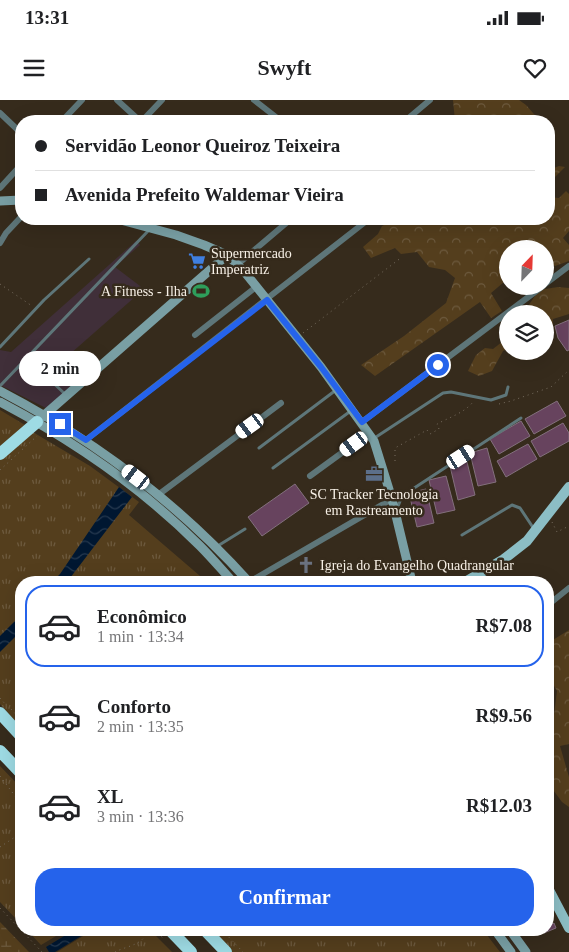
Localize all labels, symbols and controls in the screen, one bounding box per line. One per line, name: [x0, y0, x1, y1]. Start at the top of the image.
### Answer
text: 13:31: [25, 7, 69, 28]
icon: menu: [20, 54, 48, 82]
icon: heart: [521, 54, 549, 82]
text: Swyft: [258, 55, 311, 80]
text: Servidão Leonor Queiroz Teixeira: [65, 135, 340, 156]
text: Avenida Prefeito Waldemar Vieira: [65, 184, 344, 205]
north arrow: [499, 240, 554, 295]
map controls: [499, 240, 554, 360]
place label: Supermercado Imperatriz: [211, 246, 292, 277]
supermarket icon: Supermercado Imperatriz: [187, 251, 207, 271]
sports icon: A Fitness - Ilha: [191, 281, 211, 301]
place label: A Fitness - Ilha: [101, 284, 188, 299]
button: layers: [499, 305, 554, 360]
callout: 2 min: [19, 352, 101, 386]
route start: [427, 354, 449, 376]
text: 2 min: [41, 360, 79, 377]
car: [233, 411, 266, 441]
route end: [49, 413, 71, 435]
car: [337, 429, 370, 459]
car: [444, 443, 477, 471]
car: [119, 462, 152, 492]
office icon: SC Tracker Tecnologia em Rastreamento: [364, 464, 384, 484]
place label: SC Tracker Tecnologia em Rastreamento: [310, 487, 439, 518]
church icon: Igreja do Evangelho Quadrangular: [296, 555, 316, 575]
place label: Igreja do Evangelho Quadrangular: [320, 558, 514, 573]
icon: car: [37, 604, 82, 649]
text: Econômico: [97, 606, 187, 627]
text: R$7.08: [476, 615, 532, 636]
text: 1 min · 13:34: [97, 628, 184, 645]
icon: car: [37, 694, 82, 739]
text: Conforto: [97, 696, 171, 717]
text: R$9.56: [476, 705, 532, 726]
text: 2 min · 13:35: [97, 718, 184, 735]
icon: car: [37, 784, 82, 829]
text: XL: [97, 786, 123, 807]
text: R$12.03: [466, 795, 532, 816]
text: 3 min · 13:36: [97, 808, 184, 825]
button: Confirmar: [35, 868, 534, 926]

